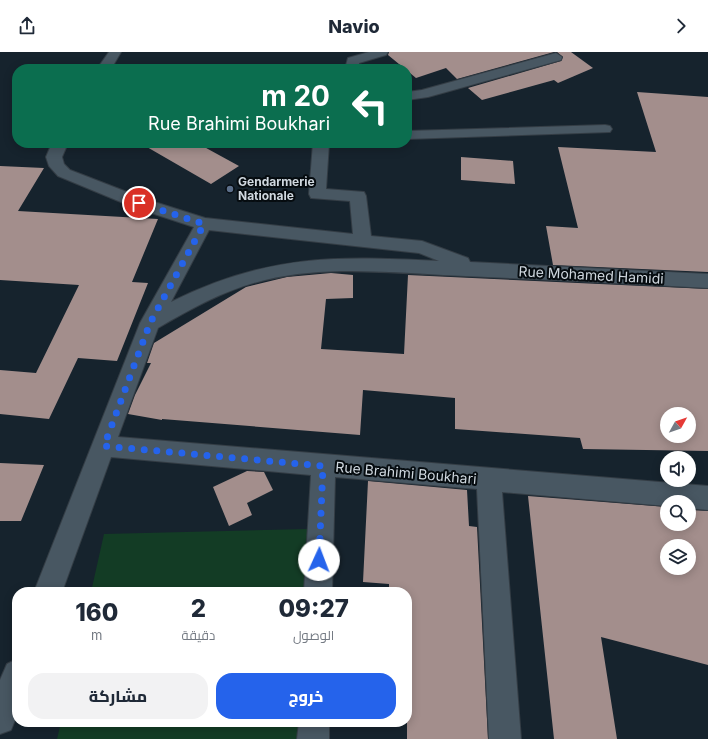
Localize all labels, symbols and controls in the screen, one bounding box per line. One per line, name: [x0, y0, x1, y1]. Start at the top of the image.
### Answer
icon: share: [16, 15, 38, 37]
icon: forward: [670, 15, 692, 37]
text: Navio: [328, 16, 380, 37]
text: 20 m: [261, 79, 330, 113]
icon: left: [344, 80, 396, 132]
text: Rue Brahimi Boukhari: [148, 113, 330, 134]
place label: Gendarmerie Nationale: [238, 174, 315, 203]
marker: Gendarmerie Nationale: [225, 184, 235, 194]
pin: [122, 186, 156, 220]
icon: arrive: [128, 192, 150, 214]
street label: Rue Mohamed Hamidi: [518, 262, 664, 287]
north arrow: [660, 407, 696, 443]
map controls: [660, 407, 696, 575]
button: sound: [660, 451, 696, 487]
street label: Rue Brahimi Boukhari: [335, 458, 477, 487]
button: search: [660, 495, 696, 531]
position arrow: [298, 539, 340, 581]
button: layers: [660, 539, 696, 575]
text: 2: [191, 594, 206, 623]
text: 09:27: [278, 594, 349, 623]
text: 160: [75, 598, 118, 627]
text: m: [91, 627, 102, 643]
text: دقيقة: [181, 627, 215, 643]
text: الوصول: [293, 627, 334, 643]
button: مشاركة: [28, 673, 208, 719]
button: خروج: [216, 673, 396, 719]

